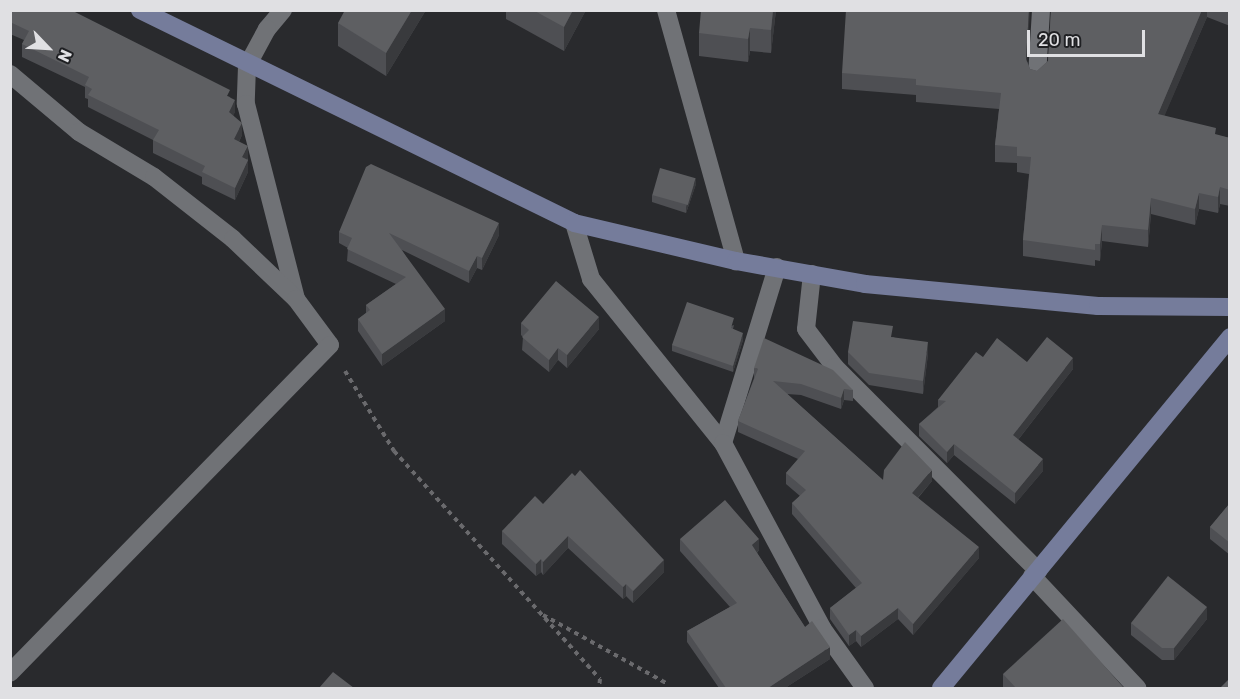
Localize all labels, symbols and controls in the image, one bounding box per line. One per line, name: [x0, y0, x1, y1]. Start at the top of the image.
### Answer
north arrow: [18, 18, 78, 78]
scale bar: [1030, 18, 1148, 56]
text: 20 m: [1038, 29, 1080, 51]
text: N: [54, 47, 76, 65]

